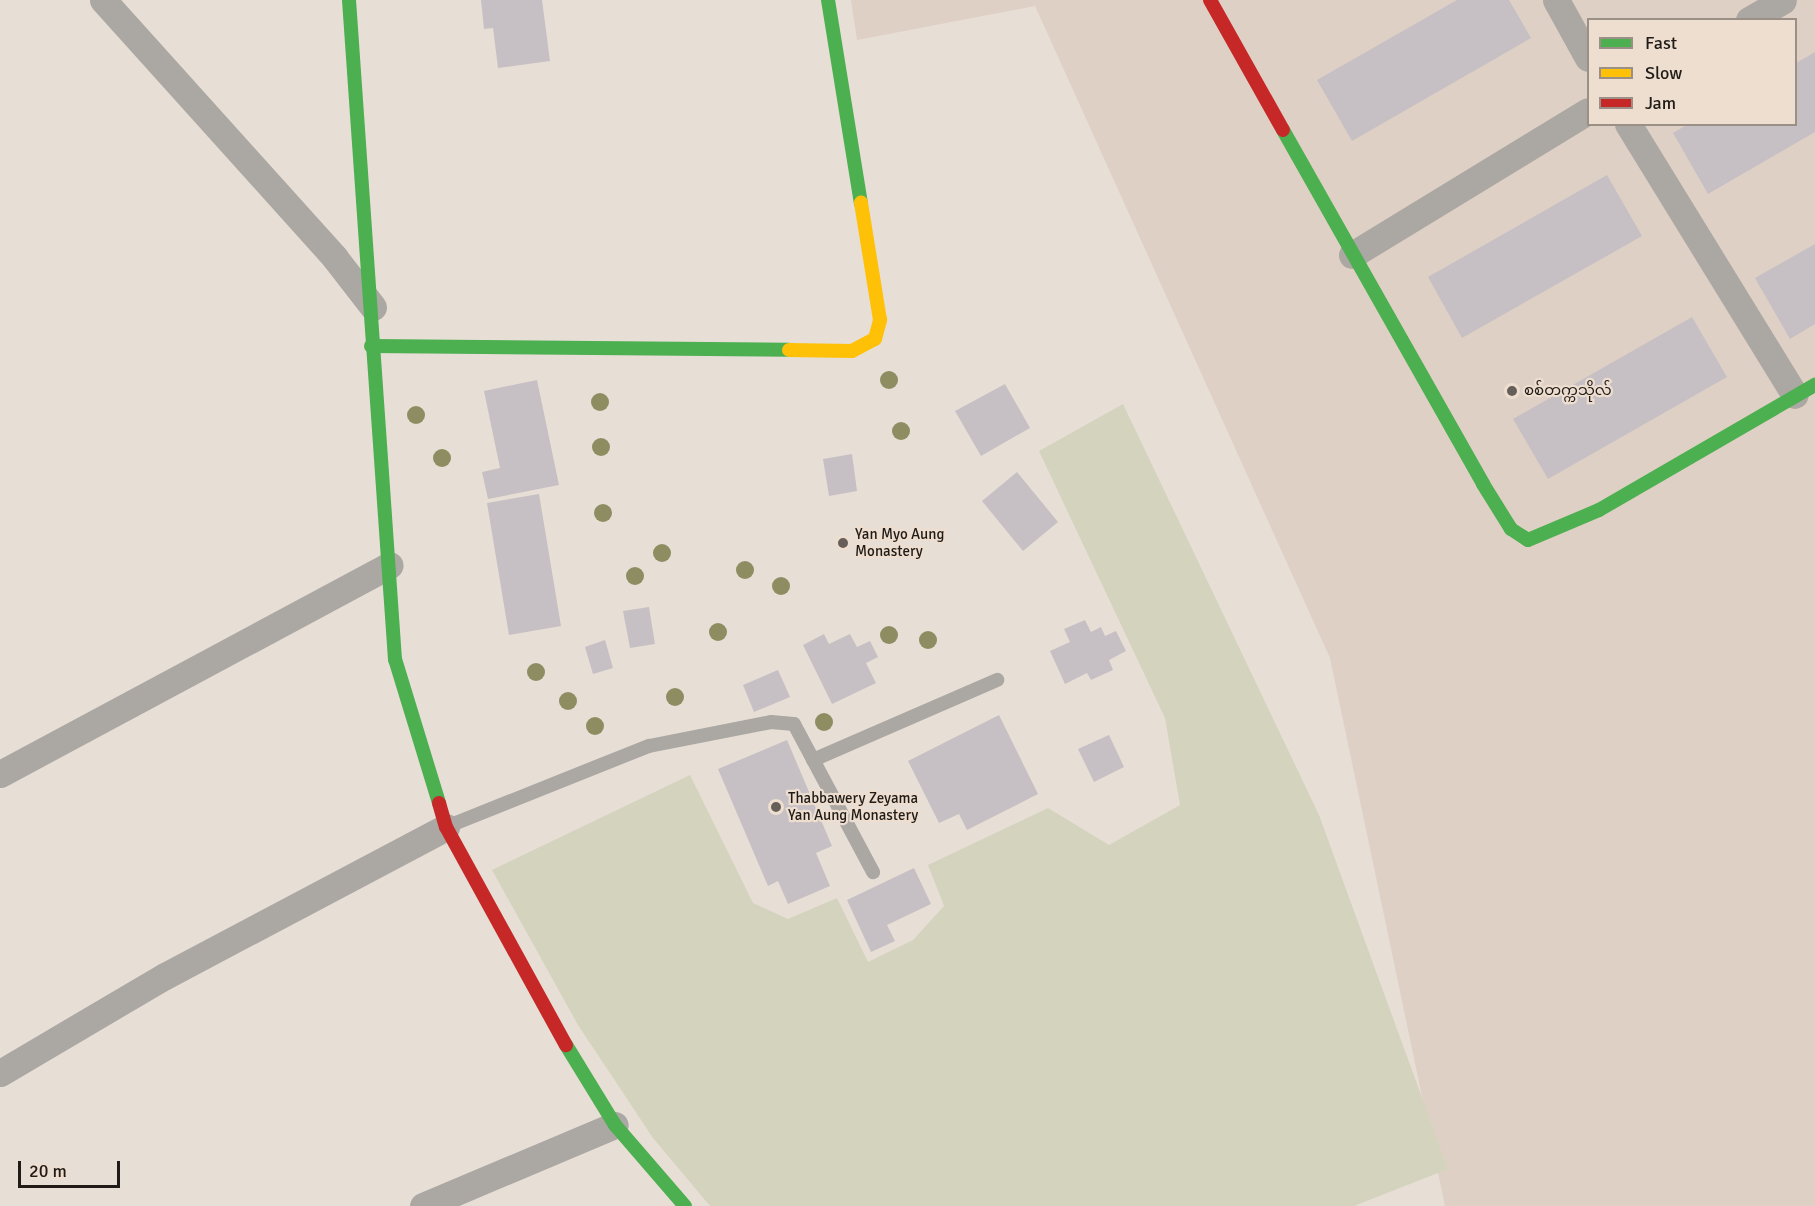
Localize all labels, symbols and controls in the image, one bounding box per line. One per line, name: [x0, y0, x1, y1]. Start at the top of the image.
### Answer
legend: [1587, 18, 1797, 126]
text: Fast: [1645, 32, 1677, 54]
text: Slow: [1645, 62, 1682, 84]
text: Jam: [1645, 92, 1676, 114]
place label: စစ်‌တက္ကသိုလ်: [1524, 382, 1612, 400]
marker: စစ်‌တက္ကသိုလ်: [1505, 384, 1519, 398]
place label: Yan Myo Aung Monastery: [855, 525, 944, 560]
marker: Yan Myo Aung Monastery: [836, 536, 850, 550]
place label: Thabbawery Zeyama Yan Aung Monastery: [788, 789, 918, 824]
marker: Thabbawery Zeyama Yan Aung Monastery: [769, 800, 783, 814]
scale bar: [21, 1149, 123, 1187]
text: 20 m: [29, 1160, 67, 1182]

